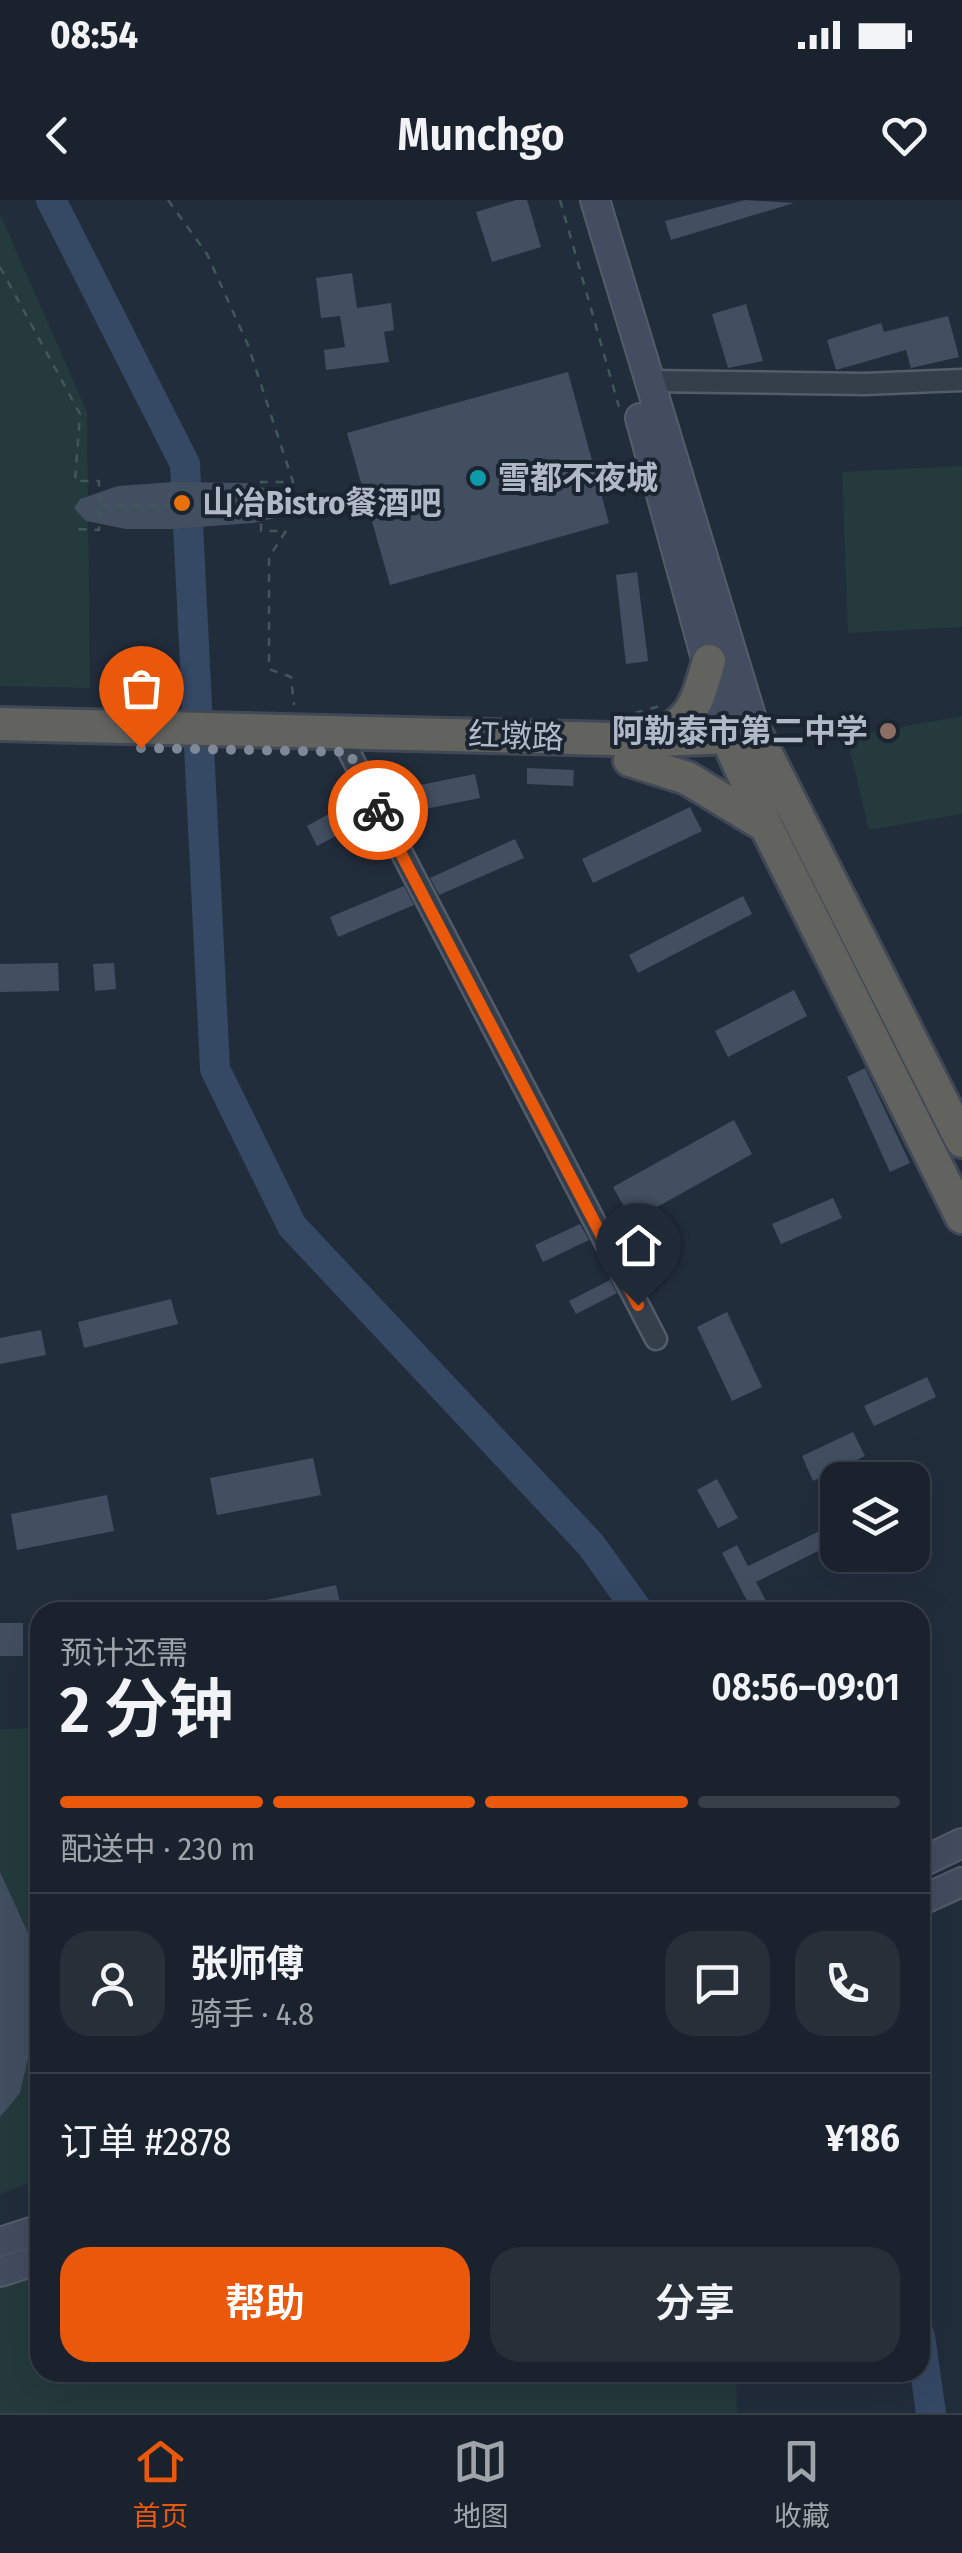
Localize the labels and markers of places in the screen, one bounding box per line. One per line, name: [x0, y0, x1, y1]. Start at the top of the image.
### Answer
place label: 雪都不夜城: [498, 459, 658, 497]
marker: 雪都不夜城: [467, 467, 489, 489]
place label: 山冶Bistro餐酒吧: [202, 484, 441, 522]
marker: 山冶Bistro餐酒吧: [171, 492, 193, 514]
pin: [99, 646, 184, 749]
place label: 阿勒泰市第二中学: [612, 712, 868, 750]
marker: 阿勒泰市第二中学: [877, 720, 899, 742]
pin: [596, 1203, 681, 1306]

